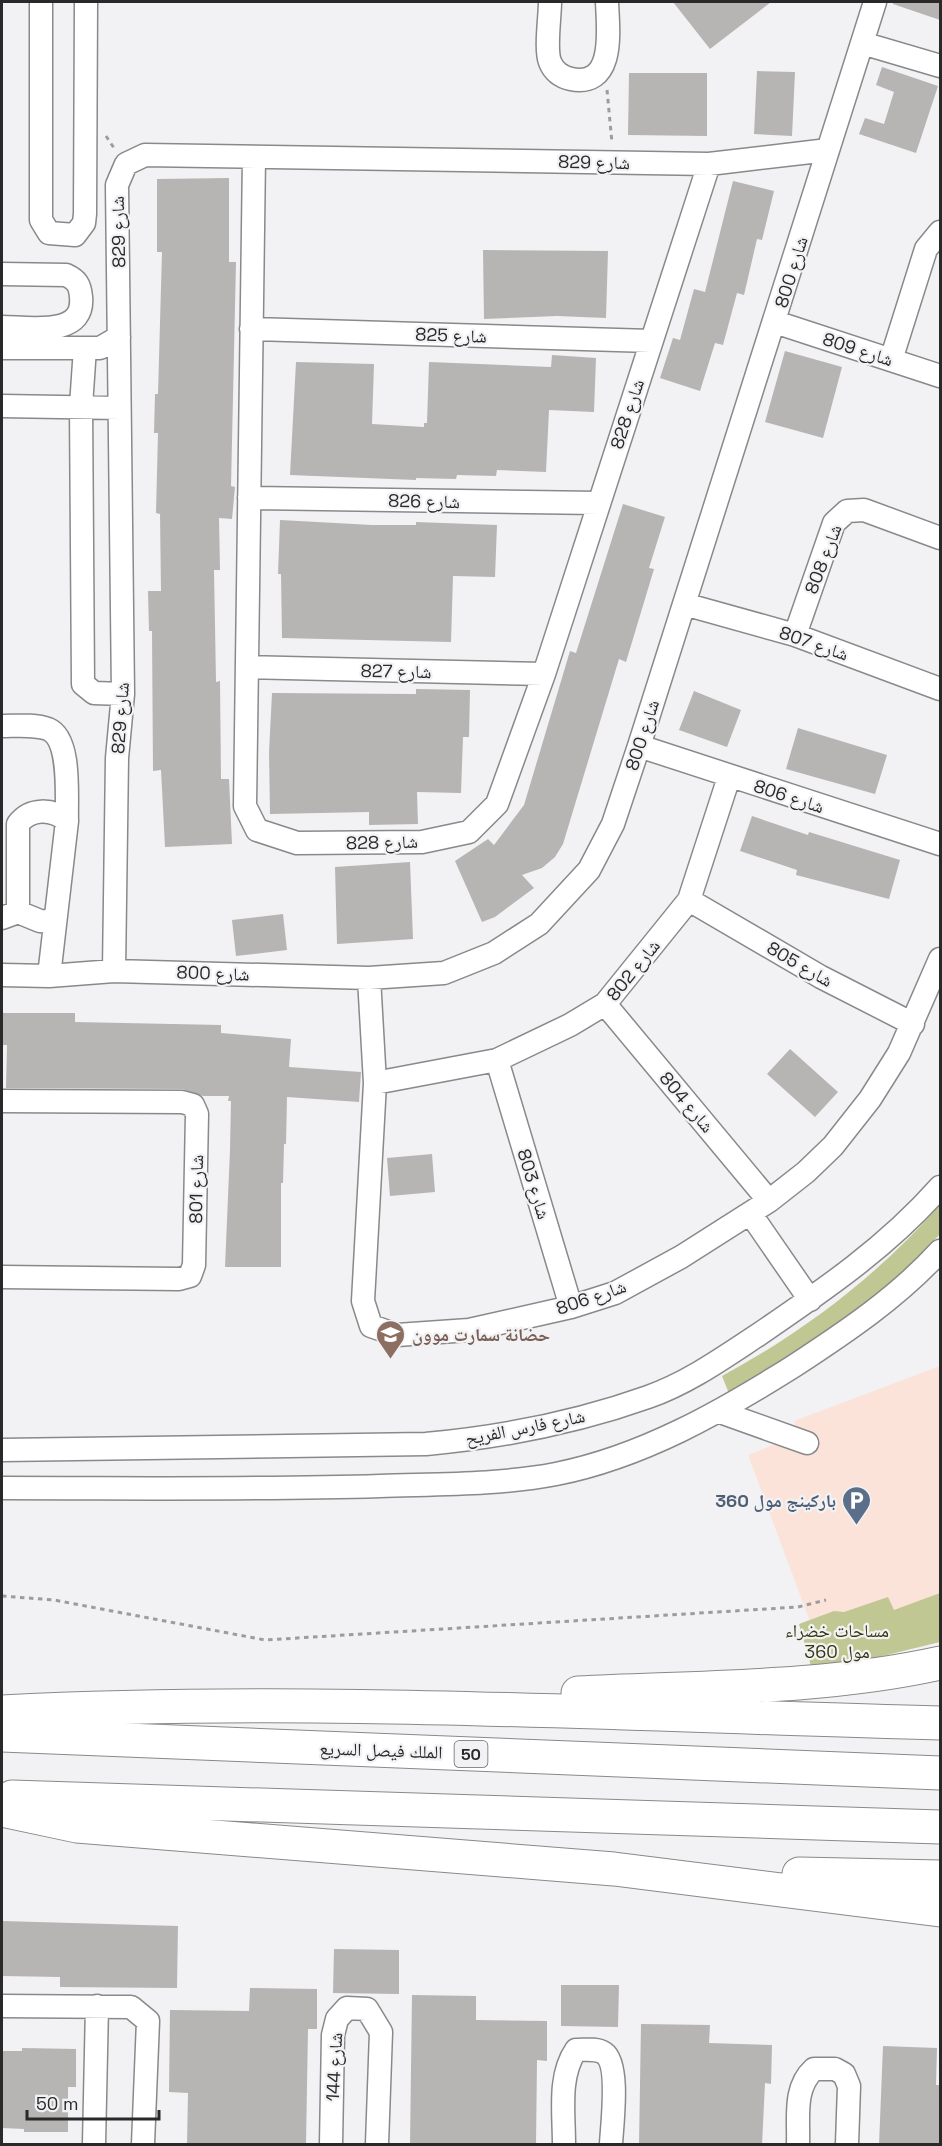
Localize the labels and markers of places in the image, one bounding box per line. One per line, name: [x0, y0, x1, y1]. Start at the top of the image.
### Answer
school or university icon: حضانة سمارت موون: [375, 1318, 407, 1360]
place label: حضانة سمارت موون: [412, 1323, 551, 1346]
parking icon: باركينج مول 360: [841, 1484, 873, 1526]
place label: باركينج مول 360: [715, 1489, 836, 1513]

